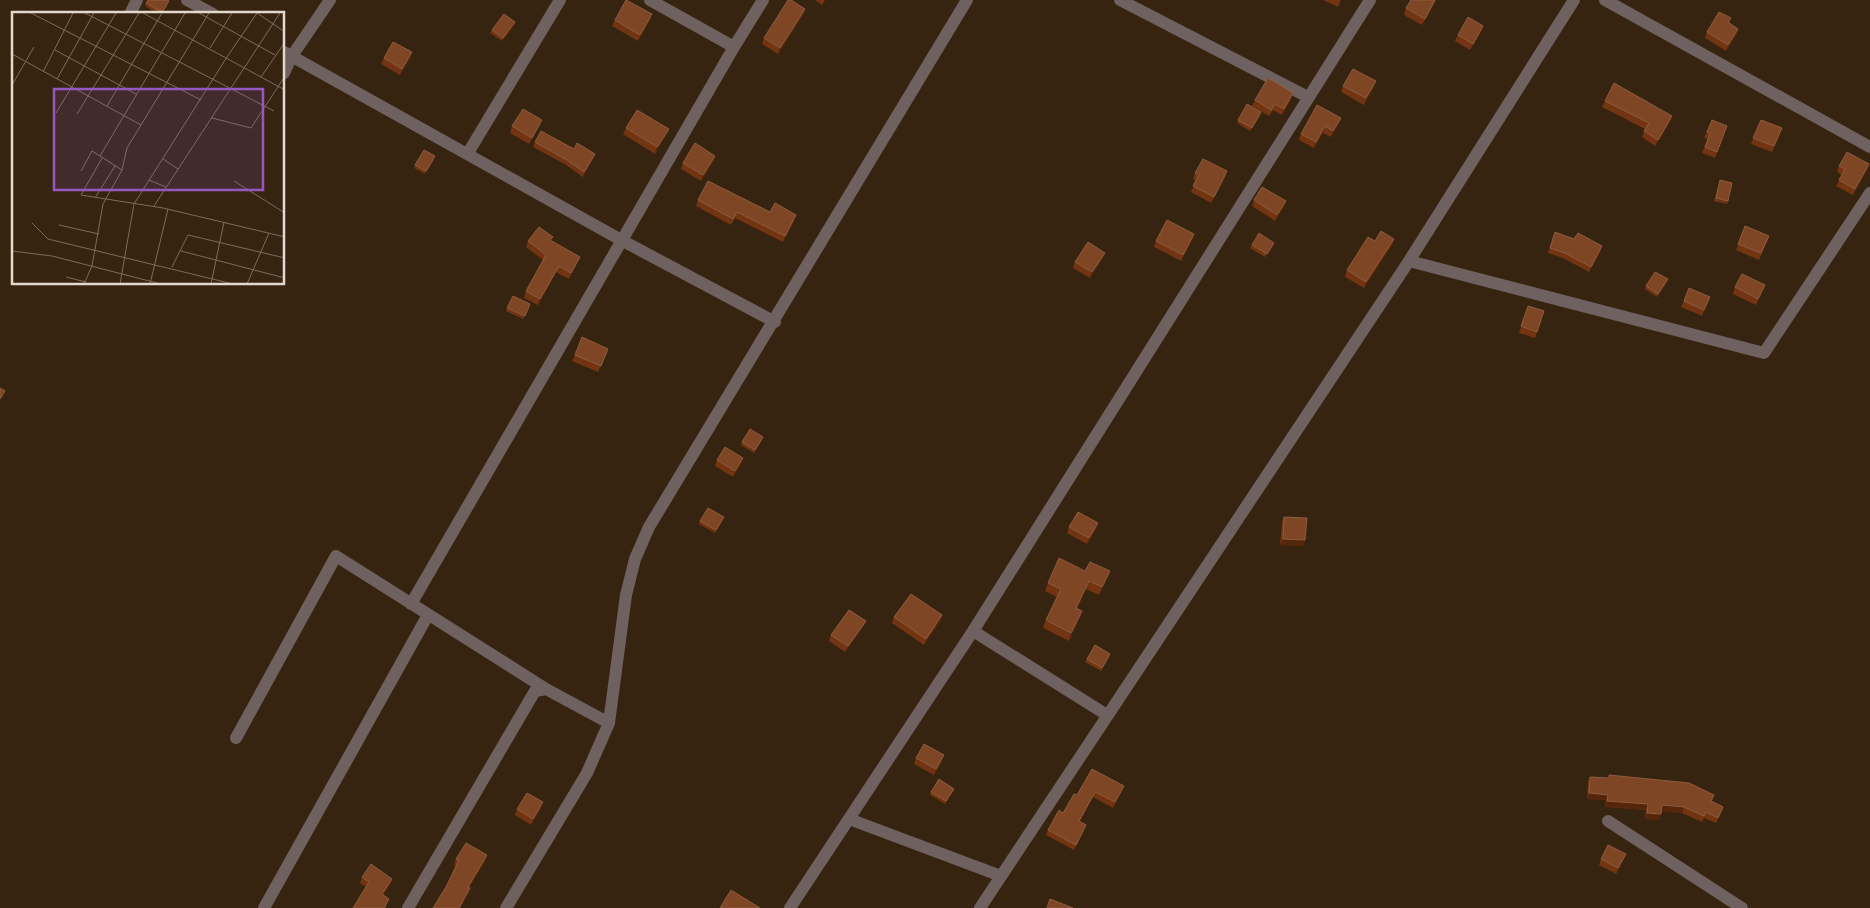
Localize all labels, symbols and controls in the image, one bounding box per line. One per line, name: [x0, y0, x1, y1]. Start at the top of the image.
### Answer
inset map: [12, 12, 285, 285]

